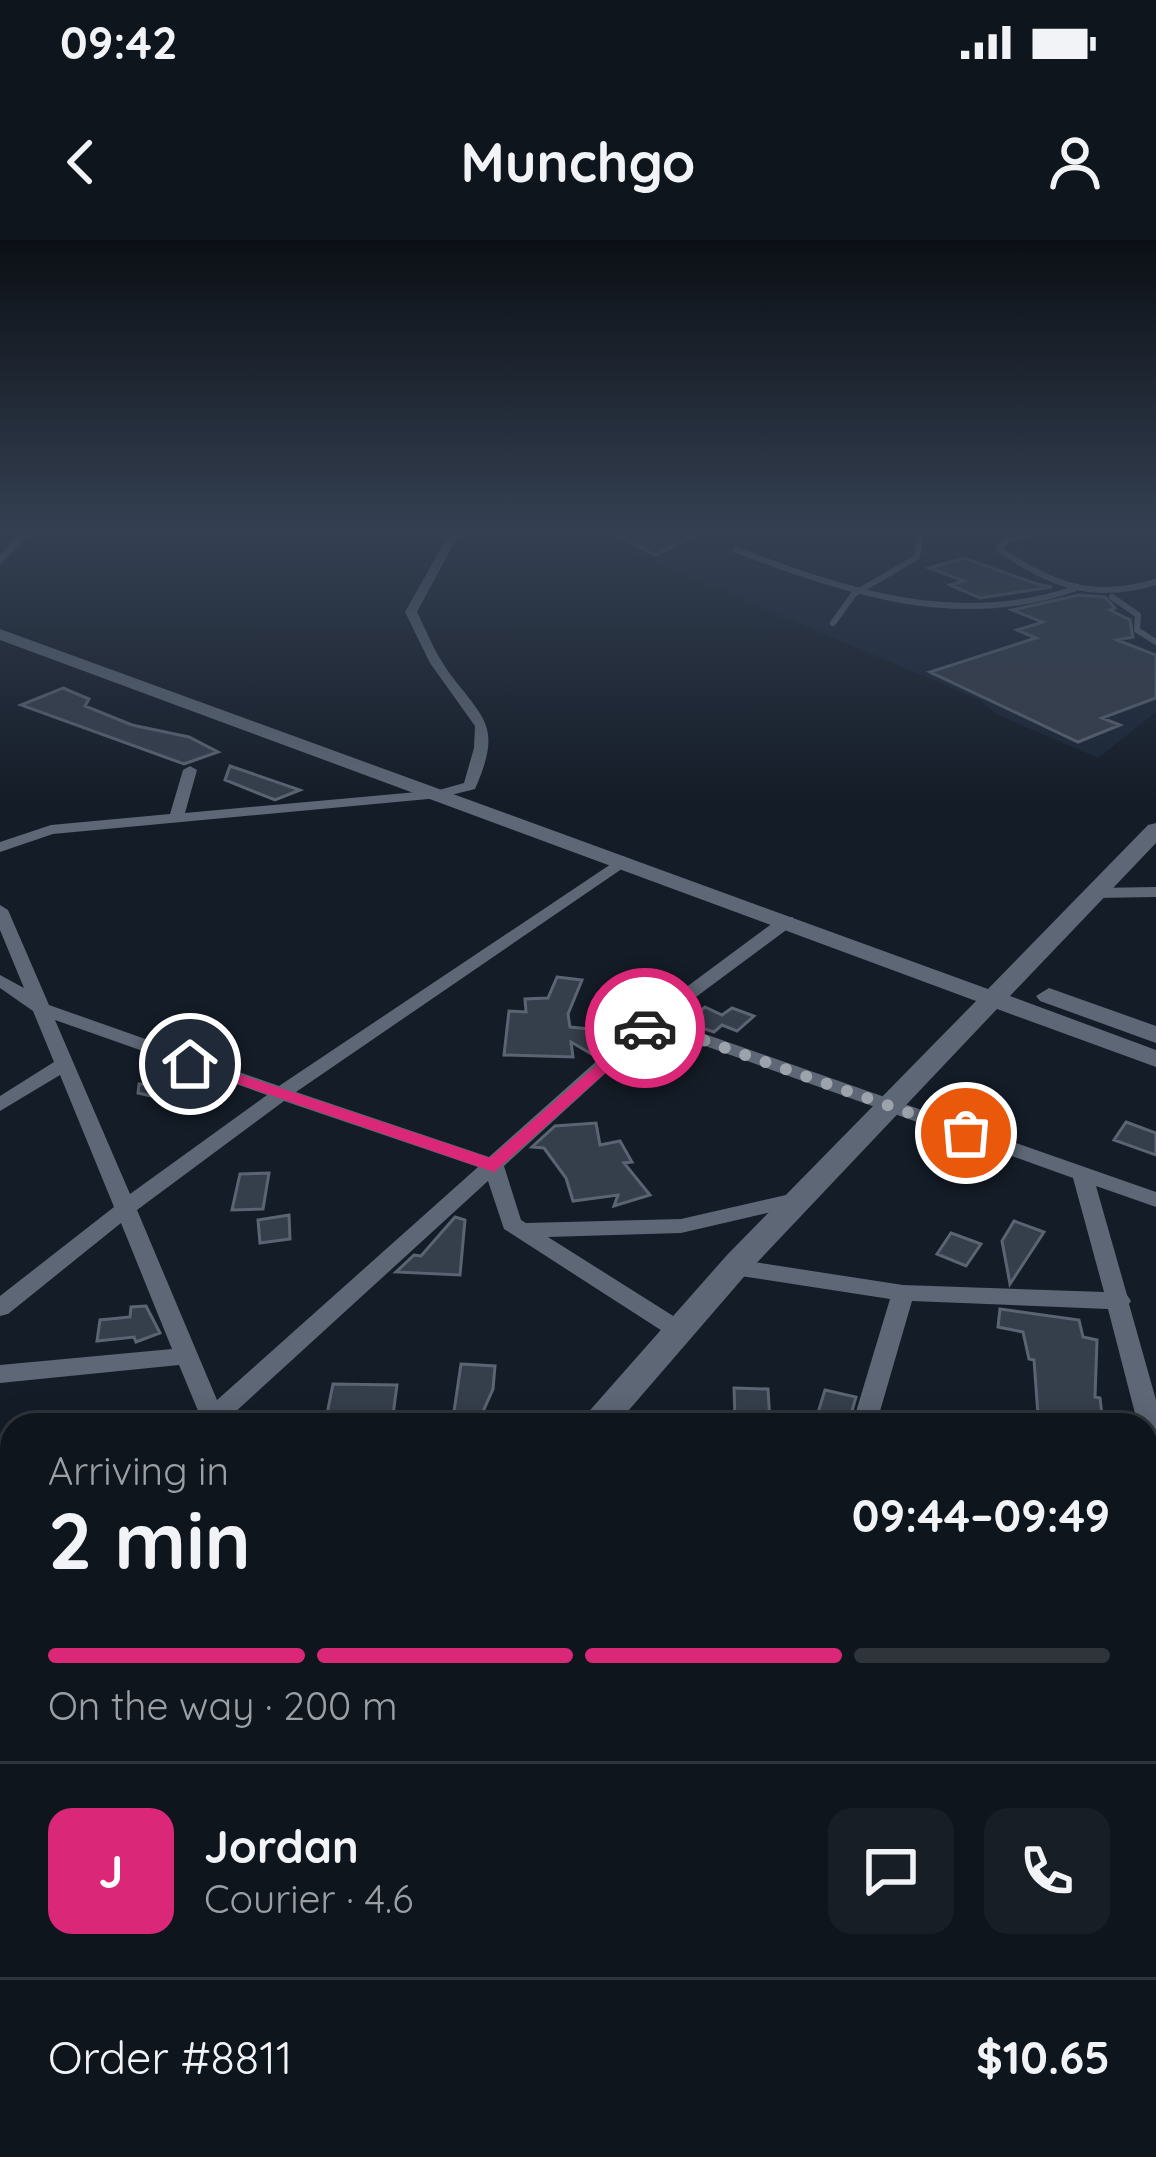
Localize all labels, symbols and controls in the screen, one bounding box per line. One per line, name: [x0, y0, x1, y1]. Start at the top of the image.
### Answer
text: 09:42: [60, 14, 178, 70]
text: Munchgo: [461, 128, 695, 196]
icon: back: [48, 129, 114, 195]
icon: person: [1042, 129, 1108, 195]
courier: [585, 968, 705, 1088]
icon: car: [612, 995, 678, 1061]
pin: [139, 1013, 241, 1115]
icon: home: [157, 1031, 223, 1097]
pin: [915, 1082, 1017, 1184]
icon: bag: [933, 1100, 999, 1166]
text: Arriving in: [48, 1446, 229, 1495]
text: 09:44–09:49: [852, 1487, 1110, 1543]
text: 2 min: [48, 1491, 251, 1589]
text: On the way · 200 m: [48, 1681, 398, 1730]
button: chat: [828, 1808, 954, 1934]
button: phone: [984, 1808, 1110, 1934]
text: Jordan: [204, 1818, 359, 1874]
text: J: [99, 1843, 123, 1899]
text: Courier · 4.6: [204, 1874, 413, 1923]
text: Order #8811: [48, 2029, 292, 2085]
text: $10.65: [976, 2029, 1110, 2085]

